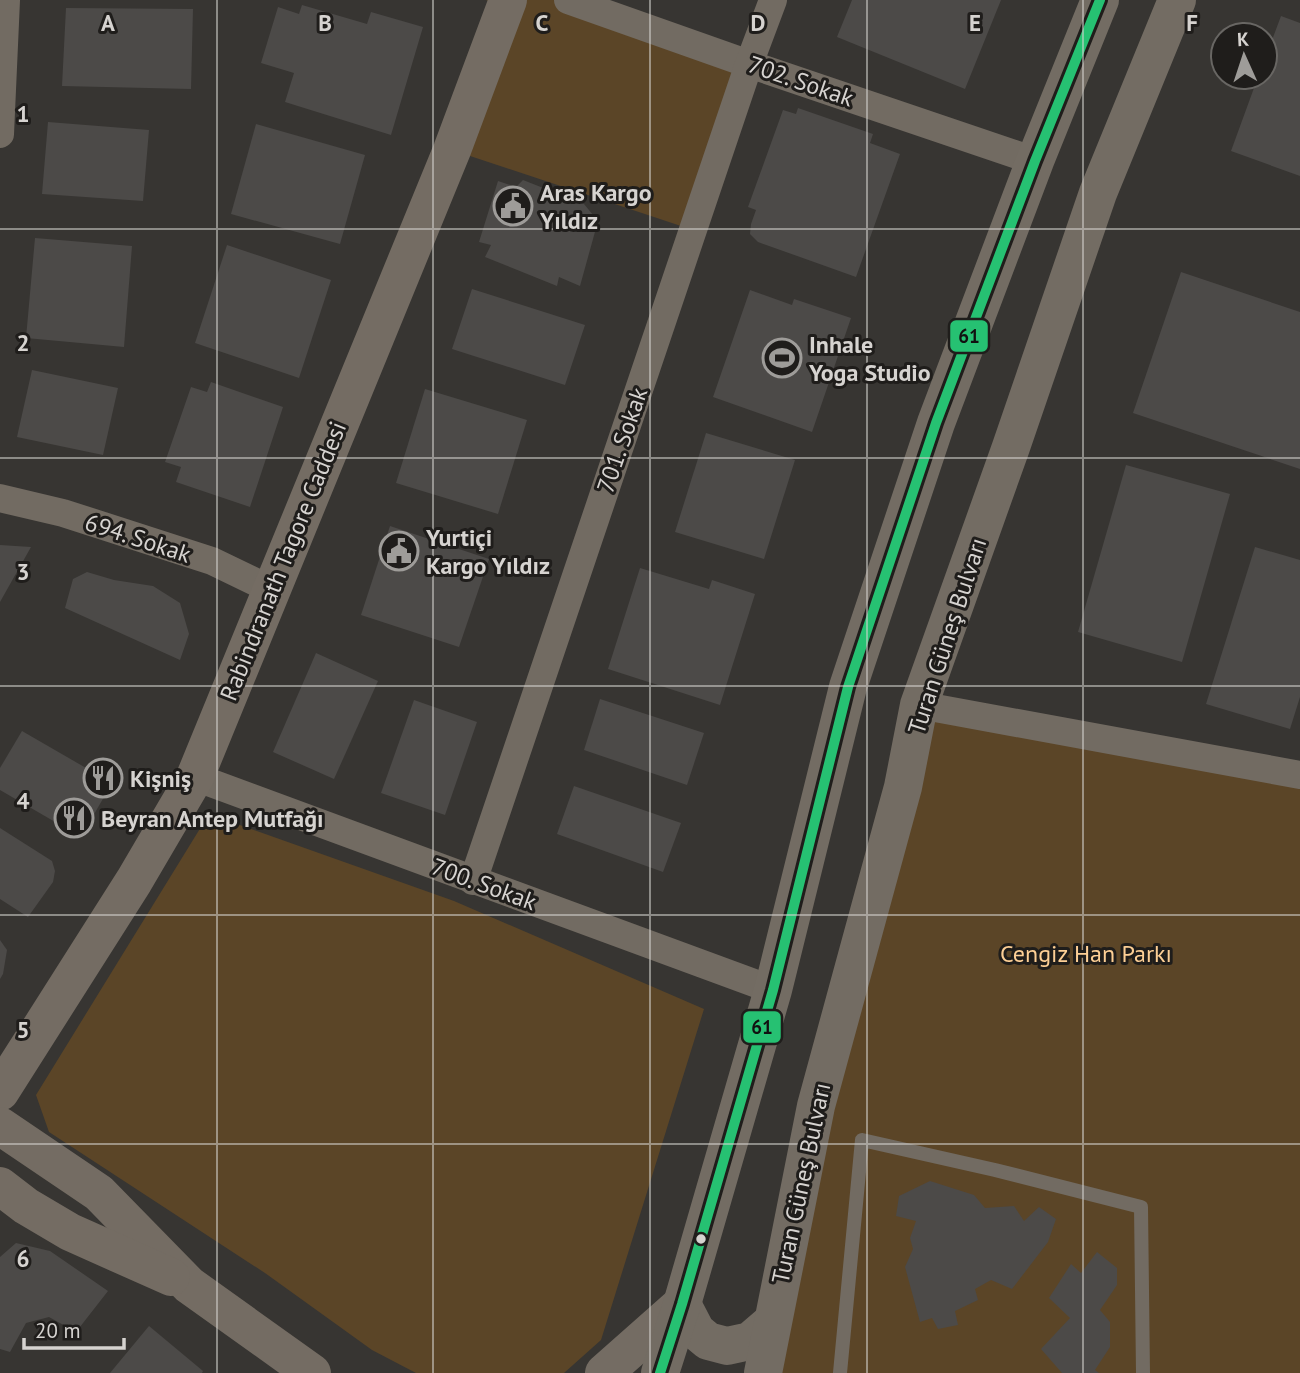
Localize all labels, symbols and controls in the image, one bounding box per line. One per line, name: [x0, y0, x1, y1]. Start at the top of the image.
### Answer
text: A: [101, 8, 115, 37]
text: B: [318, 8, 332, 37]
text: C: [536, 8, 549, 37]
text: D: [751, 8, 765, 37]
text: E: [969, 8, 981, 37]
text: F: [1186, 8, 1198, 37]
north arrow: [1209, 21, 1279, 91]
text: K: [1237, 27, 1250, 51]
street label: 702. Sokak: [744, 49, 858, 114]
text: 1: [16, 99, 30, 128]
place label: Aras Kargo Yıldız: [539, 177, 652, 236]
public building icon: Aras Kargo Yıldız: [492, 185, 534, 227]
line badge: 61: [949, 319, 989, 353]
text: 61: [958, 324, 980, 348]
text: 2: [16, 328, 30, 357]
place label: Inhale Yoga Studio: [808, 329, 931, 388]
sports icon: Inhale Yoga Studio: [761, 337, 803, 379]
street label: 701. Sokak: [590, 383, 655, 497]
street label: Rabindranath Tagore Caddesi: [213, 417, 353, 705]
street label: 694. Sokak: [81, 506, 195, 570]
place label: Yurtiçi Kargo Yıldız: [425, 522, 550, 581]
public building icon: Yurtiçi Kargo Yıldız: [378, 530, 420, 572]
street label: Turan Güneş Bulvarı: [901, 534, 993, 738]
text: 3: [16, 557, 30, 586]
restaurant icon: Kişniş: [82, 757, 124, 799]
place label: Kişniş: [130, 763, 191, 794]
text: 4: [16, 786, 30, 815]
restaurant icon: Beyran Antep Mutfağı: [53, 797, 95, 839]
place label: Beyran Antep Mutfağı: [101, 803, 324, 834]
street label: 700. Sokak: [427, 851, 541, 917]
park label: Cengiz Han Parkı: [1000, 938, 1172, 969]
line badge: 61: [742, 1010, 782, 1044]
text: 5: [16, 1015, 30, 1044]
text: 61: [751, 1015, 773, 1039]
street label: Turan Güneş Bulvarı: [765, 1080, 837, 1286]
unlabelled marker: [694, 1232, 708, 1246]
text: 6: [16, 1244, 30, 1273]
scale bar: [24, 1306, 124, 1350]
text: 20 m: [35, 1317, 81, 1344]

